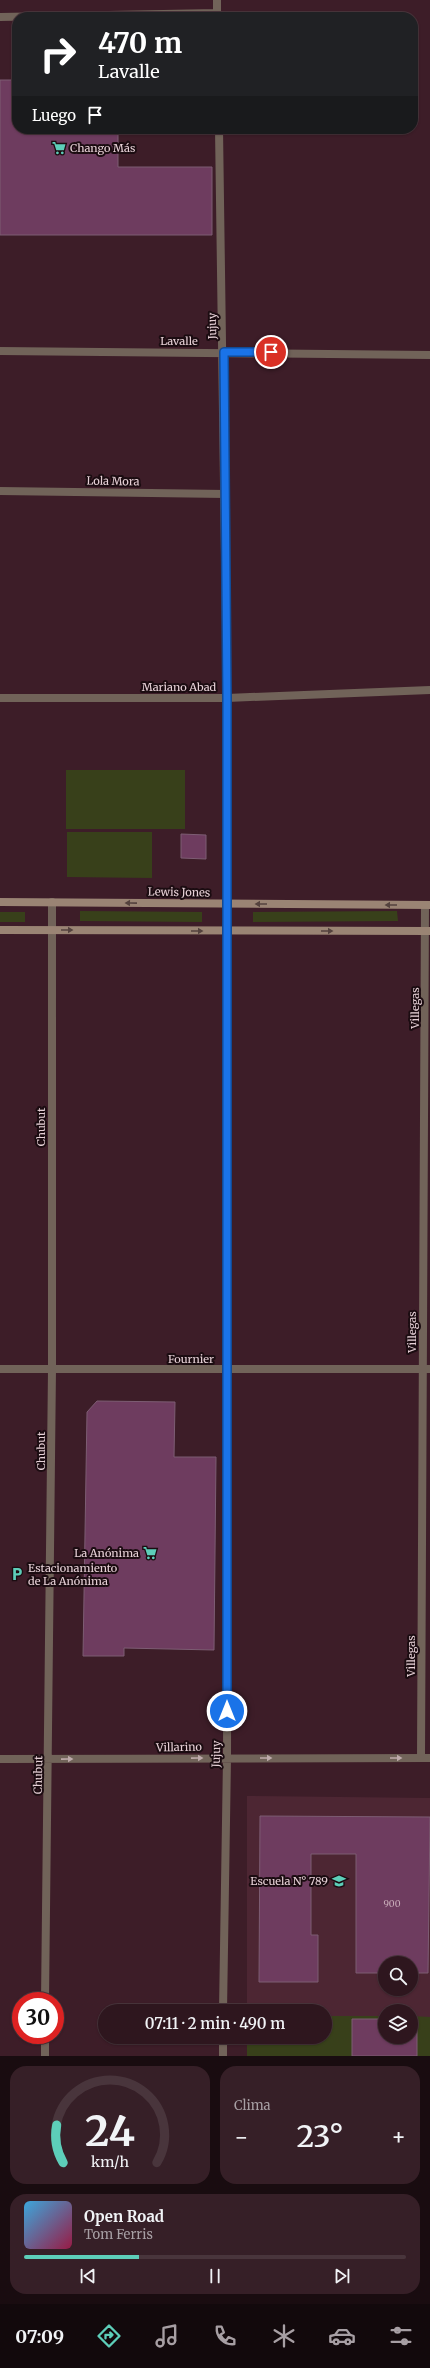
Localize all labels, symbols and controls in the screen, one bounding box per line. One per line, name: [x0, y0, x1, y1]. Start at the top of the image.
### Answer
text: 470 m: [98, 25, 182, 61]
icon: right: [32, 28, 84, 80]
text: Lavalle: [98, 60, 160, 83]
icon: arrive: [84, 104, 106, 126]
text: Luego: [32, 106, 76, 125]
supermarket icon: Chango Más: [51, 140, 67, 156]
place label: Chango Más: [70, 141, 135, 155]
street label: Jujuy: [205, 312, 219, 341]
street label: Lavalle: [160, 334, 198, 348]
pin: [254, 335, 288, 369]
icon: arrive: [260, 341, 282, 363]
street label: Lola Mora: [86, 474, 140, 488]
street label: Mariano Abad: [142, 680, 217, 694]
street label: Lewis Jones: [148, 884, 210, 900]
one-way arrow: [124, 900, 137, 906]
one-way arrow: [254, 901, 267, 907]
one-way arrow: [384, 902, 397, 908]
one-way arrow: [61, 927, 74, 933]
one-way arrow: [191, 928, 204, 934]
one-way arrow: [321, 928, 334, 934]
street label: Villegas: [408, 987, 422, 1030]
street label: Chubut: [34, 1107, 48, 1146]
street label: Villegas: [405, 1311, 419, 1354]
street label: Fournier: [168, 1352, 214, 1366]
street label: Chubut: [34, 1431, 48, 1470]
supermarket icon: La Anónima: [142, 1545, 158, 1561]
place label: La Anónima: [74, 1546, 139, 1560]
place label: Estacionamiento de La Anónima: [28, 1561, 118, 1588]
parking icon: Estacionamiento de La Anónima: [9, 1566, 25, 1582]
street label: Villegas: [404, 1635, 418, 1678]
position arrow: [206, 1690, 248, 1732]
street label: Villarino: [155, 1740, 203, 1754]
street label: Jujuy: [209, 1740, 223, 1769]
street label: Chubut: [31, 1755, 45, 1794]
one-way arrow: [191, 1755, 204, 1761]
one-way arrow: [260, 1755, 273, 1761]
one-way arrow: [390, 1755, 403, 1761]
one-way arrow: [61, 1756, 74, 1762]
school or university icon: Escuela N° 789: [331, 1873, 347, 1889]
place label: Escuela N° 789: [250, 1874, 328, 1888]
house number: 900: [383, 1898, 401, 1909]
map controls: [378, 1956, 418, 2044]
button: search: [378, 1956, 418, 1996]
speed limit sign: 30: [12, 1992, 64, 2044]
button: layers: [378, 2004, 418, 2044]
text: 07:11 · 2 min · 490 m: [145, 2014, 285, 2033]
text: Clima: [234, 2097, 271, 2114]
text: 24: [85, 2105, 135, 2157]
text: 23°: [296, 2117, 344, 2155]
text: −: [234, 2123, 249, 2151]
text: +: [391, 2123, 406, 2151]
text: km/h: [91, 2153, 129, 2171]
text: Open Road: [84, 2207, 164, 2226]
text: Tom Ferris: [84, 2226, 153, 2243]
icon: previous: [77, 2265, 99, 2287]
icon: pause: [204, 2265, 226, 2287]
icon: next: [331, 2265, 353, 2287]
icon: directions: [95, 2322, 123, 2350]
icon: music: [153, 2322, 181, 2350]
icon: phone: [211, 2322, 239, 2350]
icon: climate: [270, 2322, 298, 2350]
icon: car: [328, 2322, 356, 2350]
icon: filters: [387, 2322, 415, 2350]
text: 07:09: [15, 2325, 64, 2348]

